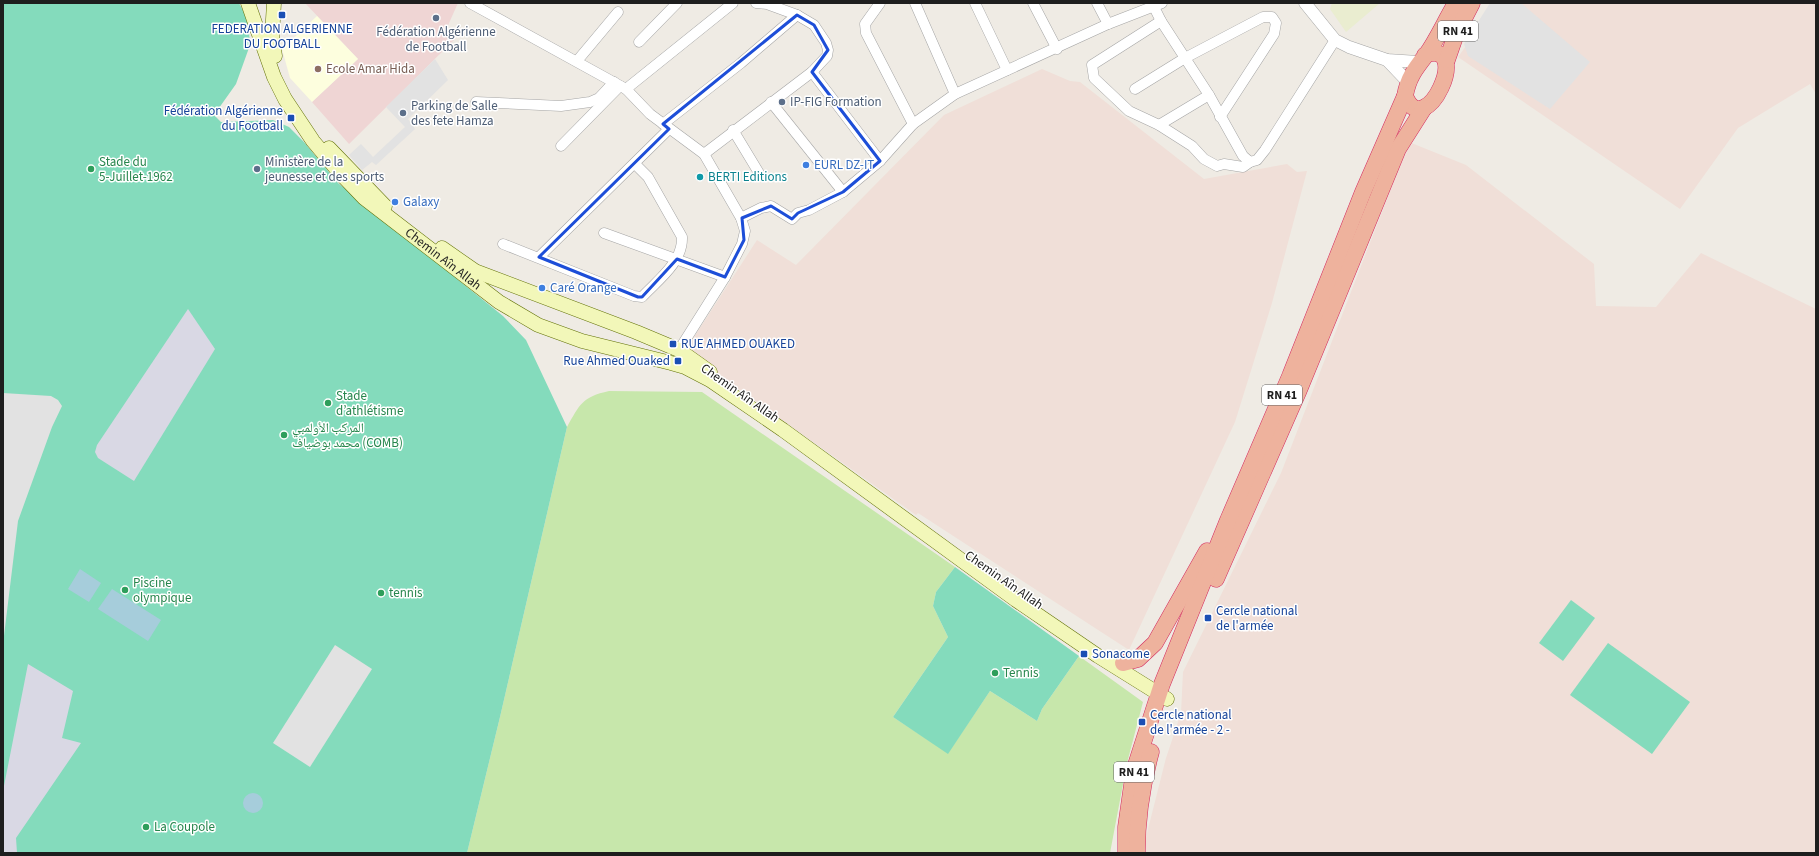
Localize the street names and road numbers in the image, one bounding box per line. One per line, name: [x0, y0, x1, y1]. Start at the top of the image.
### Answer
road number: RN 41: [1438, 21, 1478, 41]
street label: Chemin Aîn Allah: [401, 224, 485, 294]
street label: Chemin Aîn Allah: [697, 359, 783, 427]
road number: RN 41: [1262, 385, 1302, 405]
street label: Chemin Aîn Allah: [961, 546, 1047, 614]
road number: RN 41: [1114, 762, 1154, 782]

